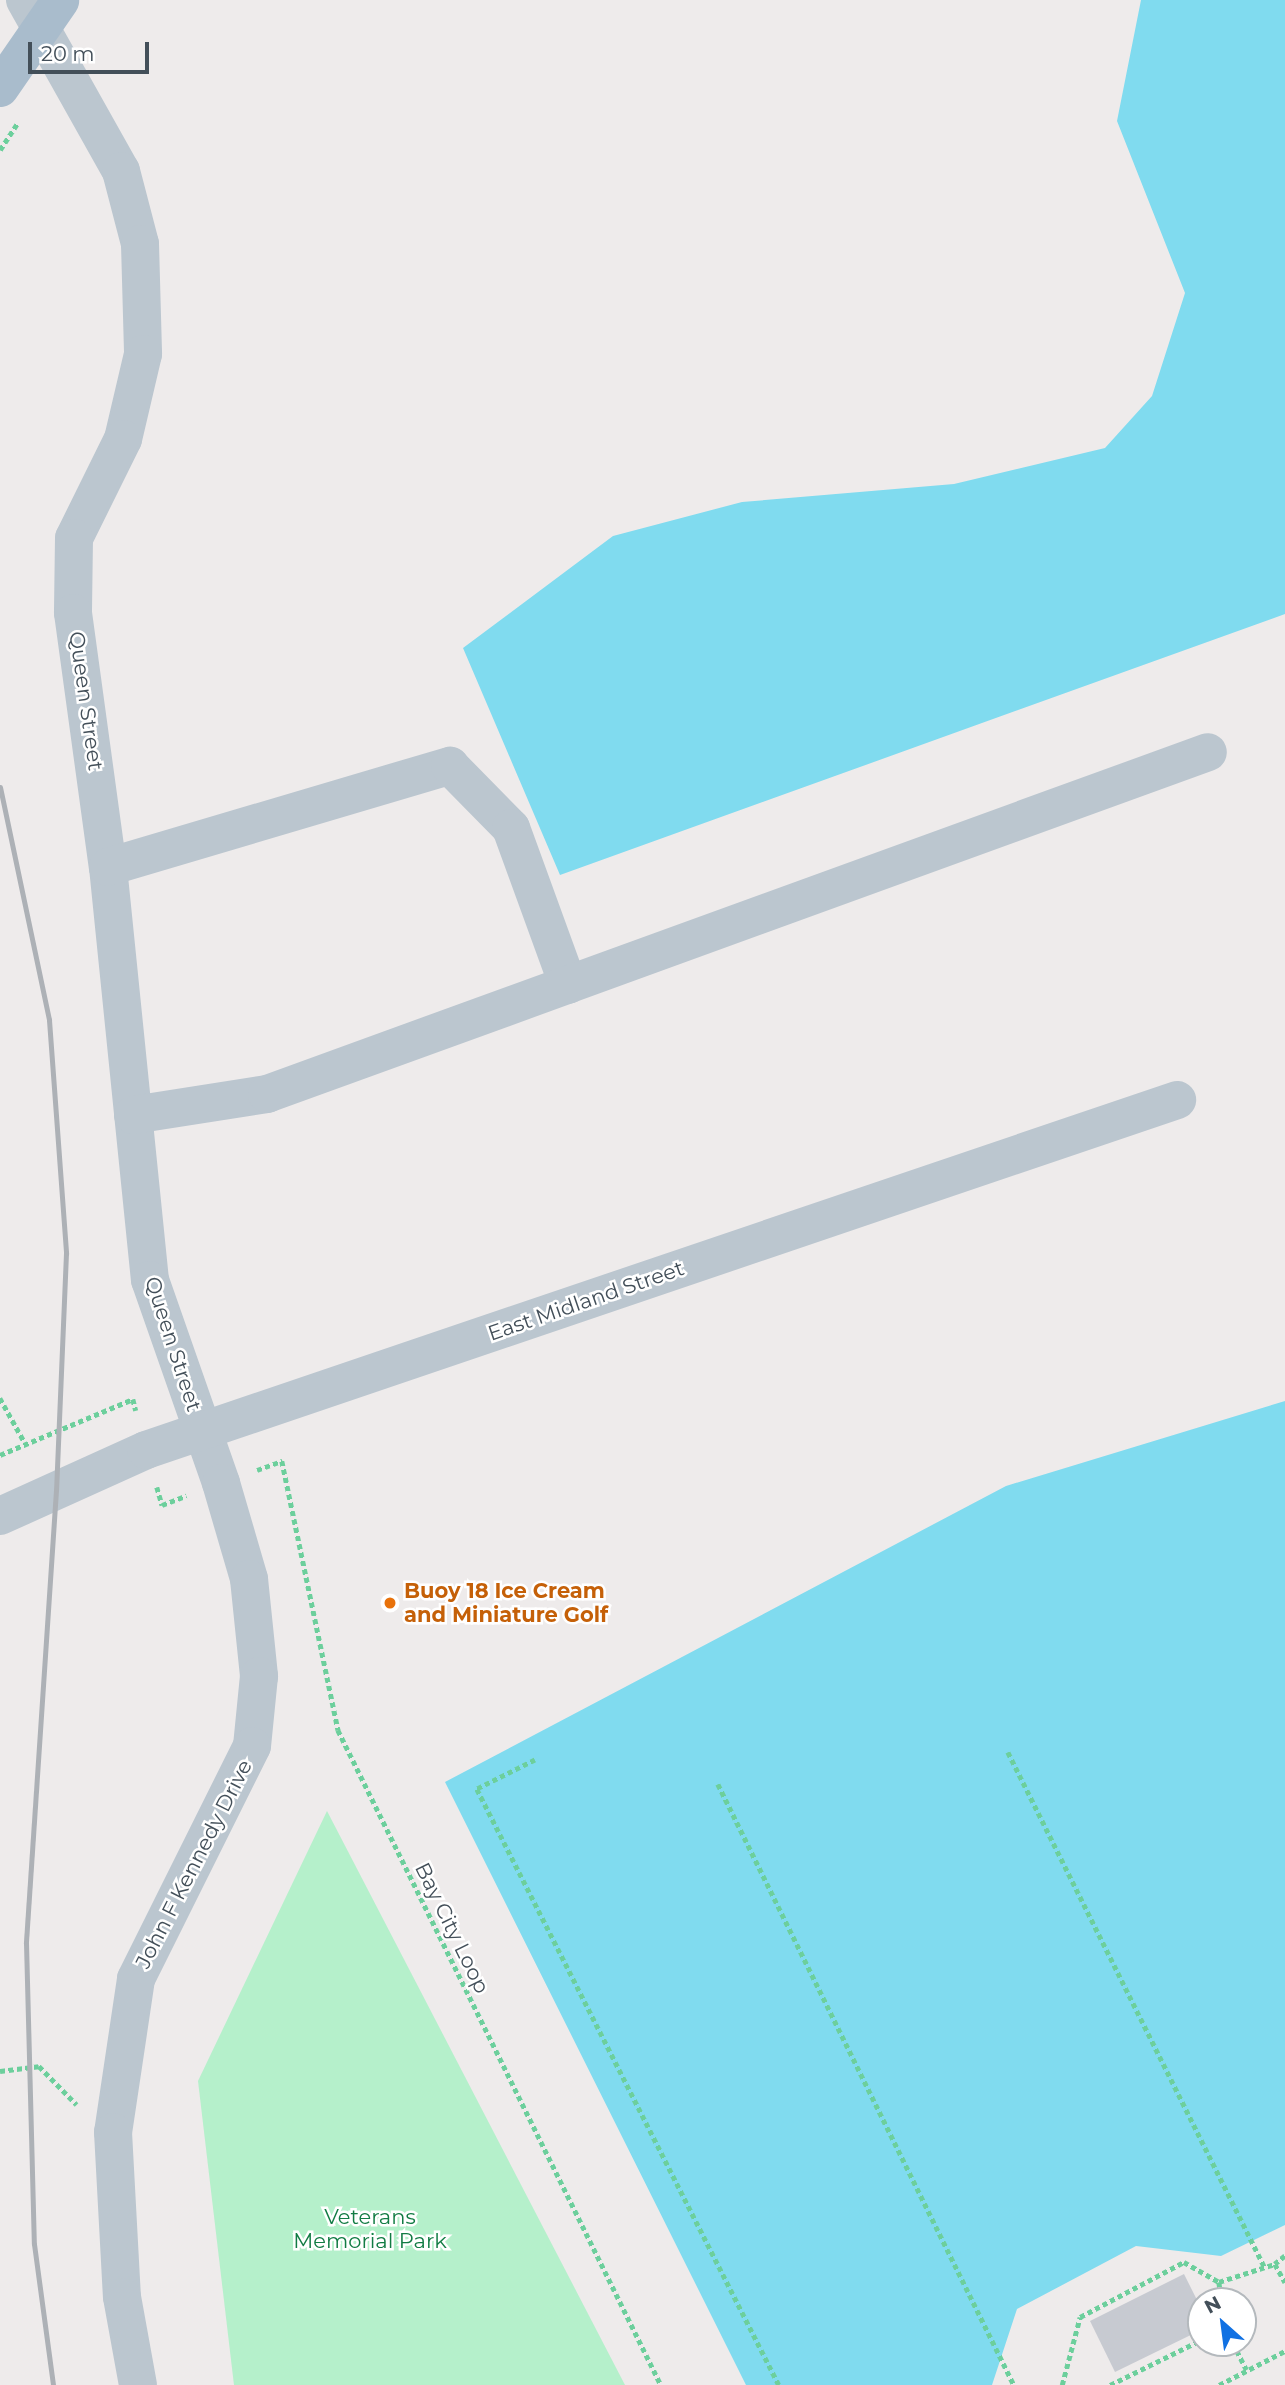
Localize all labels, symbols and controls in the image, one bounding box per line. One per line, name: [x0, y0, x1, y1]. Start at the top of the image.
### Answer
scale bar: [32, 28, 152, 72]
text: 20 m: [41, 41, 95, 66]
street label: Queen Street: [64, 630, 108, 772]
street label: East Midland Street: [485, 1256, 687, 1346]
street label: Queen Street: [139, 1273, 207, 1415]
place label: Buoy 18 Ice Cream and Miniature Golf: [404, 1578, 608, 1628]
marker: Buoy 18 Ice Cream and Miniature Golf: [382, 1595, 398, 1611]
street label: John F Kennedy Drive: [130, 1756, 258, 1972]
street label: Bay City Loop: [409, 1858, 495, 1998]
park label: Veterans Memorial Park: [293, 2204, 447, 2254]
north arrow: [1187, 2287, 1257, 2357]
text: N: [1201, 2291, 1225, 2319]

